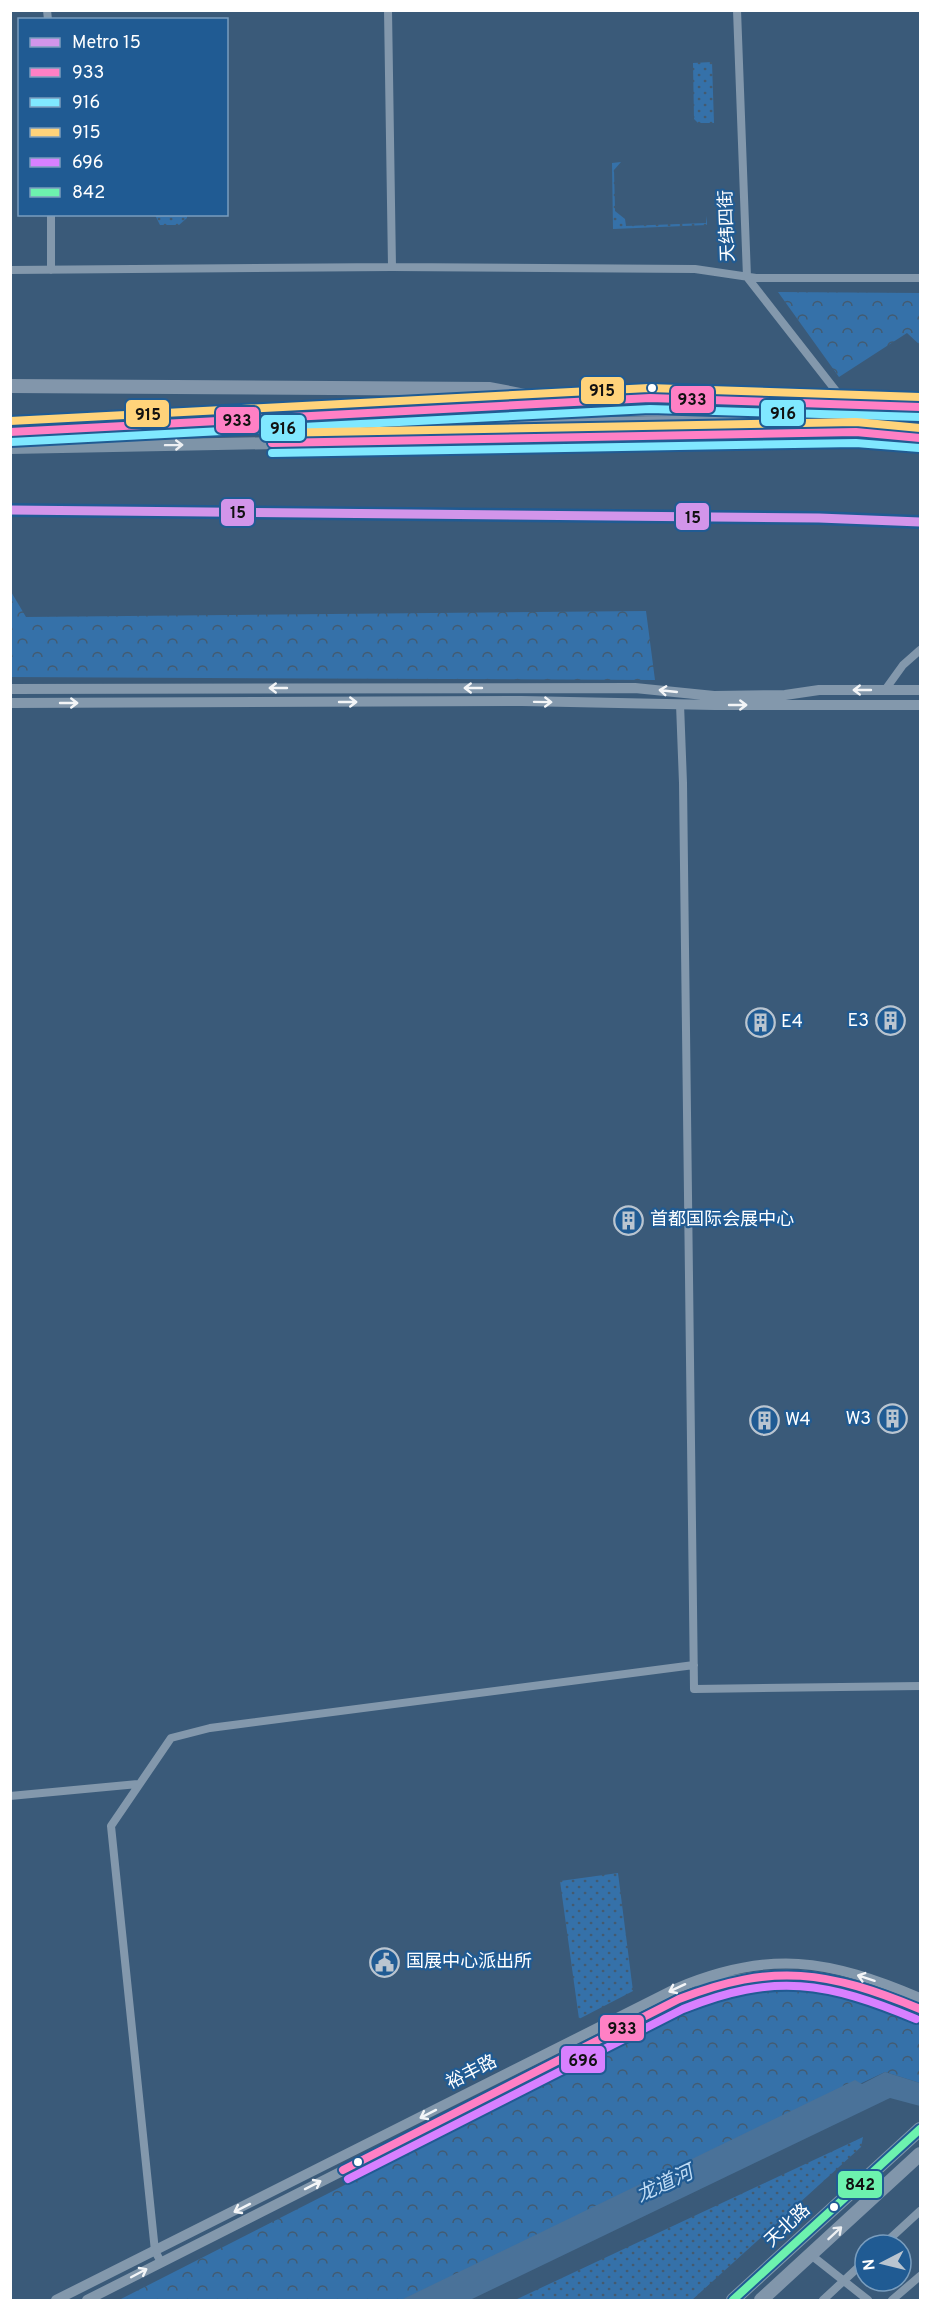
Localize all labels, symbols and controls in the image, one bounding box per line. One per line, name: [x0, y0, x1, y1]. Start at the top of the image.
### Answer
legend: [18, 18, 228, 216]
text: Metro 15: [72, 32, 141, 55]
text: 933: [72, 62, 104, 85]
text: 916: [72, 92, 100, 115]
text: 915: [72, 122, 101, 145]
text: 696: [72, 152, 104, 175]
text: 842: [72, 182, 105, 205]
street label: 天纬四街: [715, 190, 741, 262]
line badge: 915: [580, 376, 625, 405]
text: 915: [589, 382, 615, 402]
unlabelled marker: [646, 382, 658, 394]
line badge: 933: [670, 385, 715, 414]
text: 933: [677, 391, 707, 411]
line badge: 915: [125, 399, 170, 428]
line badge: 916: [760, 399, 805, 427]
text: 916: [770, 405, 796, 425]
text: 915: [135, 406, 161, 426]
line badge: 933: [215, 406, 260, 434]
text: 933: [222, 412, 252, 432]
line badge: 916: [260, 414, 306, 442]
text: 916: [270, 420, 296, 440]
one-way arrow: [163, 439, 183, 451]
line badge: 15: [220, 498, 255, 527]
line badge: 15: [675, 502, 710, 531]
text: 15: [230, 504, 246, 524]
text: 15: [685, 509, 701, 529]
one-way arrow: [268, 682, 288, 694]
one-way arrow: [463, 682, 483, 694]
one-way arrow: [853, 684, 873, 696]
one-way arrow: [658, 685, 678, 696]
one-way arrow: [337, 696, 357, 708]
one-way arrow: [532, 696, 552, 707]
one-way arrow: [58, 697, 78, 709]
one-way arrow: [727, 699, 747, 711]
building icon: E3: [874, 1005, 906, 1037]
building icon: E4: [744, 1006, 776, 1038]
place label: E3: [847, 1010, 869, 1033]
place label: E4: [781, 1011, 803, 1034]
building icon: 首都国际会展中心: [613, 1204, 645, 1236]
place label: 首都国际会展中心: [650, 1209, 794, 1232]
building icon: W3: [876, 1403, 908, 1435]
building icon: W4: [748, 1404, 780, 1436]
place label: W3: [845, 1408, 871, 1431]
place label: W4: [785, 1409, 811, 1432]
public building icon: 国展中心派出所: [369, 1946, 401, 1978]
place label: 国展中心派出所: [406, 1951, 532, 1974]
one-way arrow: [857, 1971, 876, 1982]
one-way arrow: [668, 1983, 686, 1995]
line badge: 933: [599, 2014, 645, 2042]
text: 933: [607, 2020, 637, 2040]
line badge: 696: [560, 2045, 606, 2074]
street label: 裕丰路: [443, 2050, 501, 2096]
text: 696: [568, 2052, 598, 2072]
one-way arrow: [419, 2108, 437, 2120]
unlabelled marker: [352, 2156, 364, 2168]
water label: 龙道河: [632, 2159, 701, 2209]
line badge: 842: [837, 2170, 883, 2199]
text: 842: [845, 2176, 875, 2196]
one-way arrow: [304, 2179, 321, 2191]
street label: 天北路: [760, 2199, 816, 2253]
unlabelled marker: [828, 2201, 840, 2213]
one-way arrow: [234, 2203, 252, 2214]
one-way arrow: [827, 2226, 842, 2240]
north arrow: [853, 2233, 913, 2293]
text: N: [859, 2258, 881, 2272]
one-way arrow: [130, 2267, 148, 2279]

